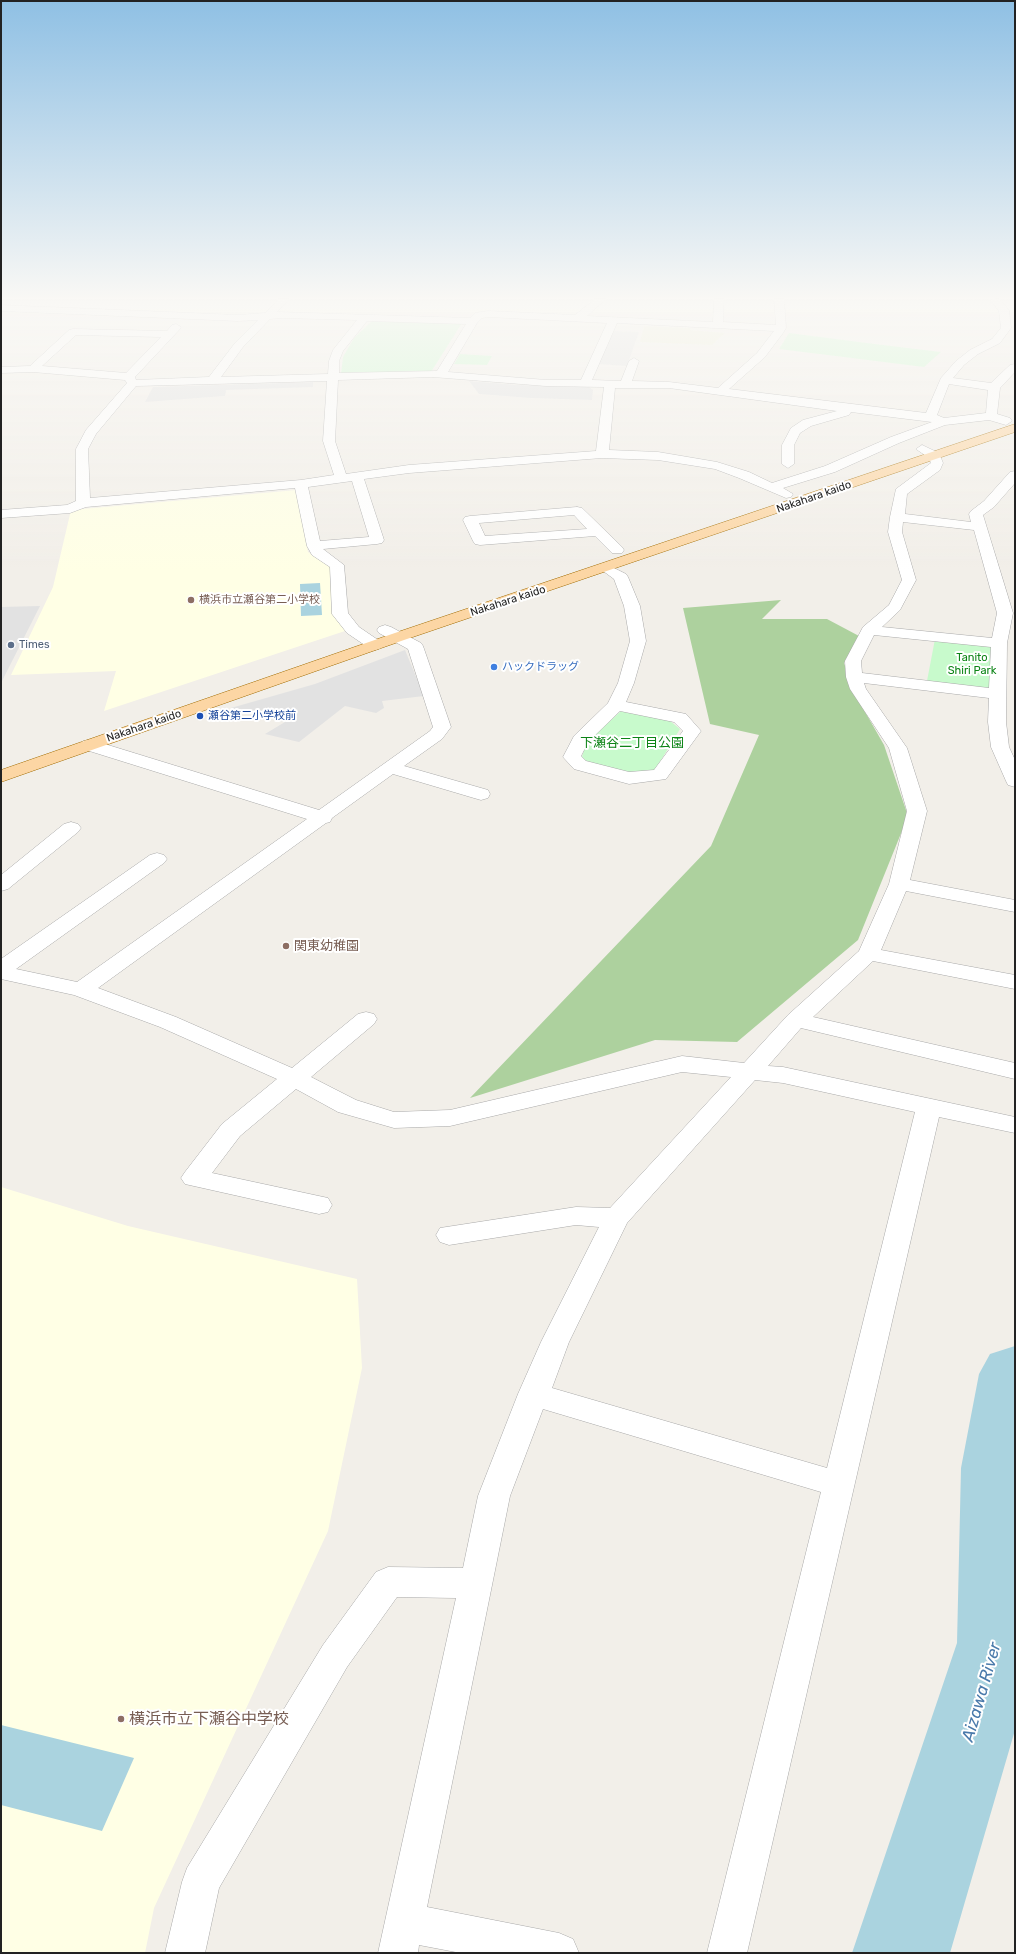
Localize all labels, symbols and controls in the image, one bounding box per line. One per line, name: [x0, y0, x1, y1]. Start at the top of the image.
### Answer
street label: Nakahara kaido: [775, 478, 853, 516]
street label: Nakahara kaido: [469, 583, 547, 619]
place label: 横浜市立瀬谷第二小学校: [199, 593, 320, 607]
marker: 横浜市立瀬谷第二小学校: [186, 595, 196, 605]
place label: Times: [19, 638, 50, 652]
marker: Times: [6, 640, 16, 650]
park label: Tanito Shiri Park: [948, 651, 996, 677]
place label: ハックドラッグ: [502, 660, 579, 674]
marker: ハックドラッグ: [489, 662, 499, 672]
street label: Nakahara kaido: [105, 707, 183, 745]
place label: 瀬谷第二小学校前: [208, 709, 296, 723]
marker: 瀬谷第二小学校前: [195, 711, 205, 721]
park label: 下瀬谷二丁目公園: [580, 735, 684, 751]
place label: 関東幼稚園: [294, 938, 359, 954]
marker: 関東幼稚園: [281, 941, 291, 951]
water label: Aizawa River: [958, 1640, 1006, 1744]
place label: 横浜市立下瀬谷中学校: [129, 1709, 289, 1729]
marker: 横浜市立下瀬谷中学校: [116, 1714, 126, 1724]

